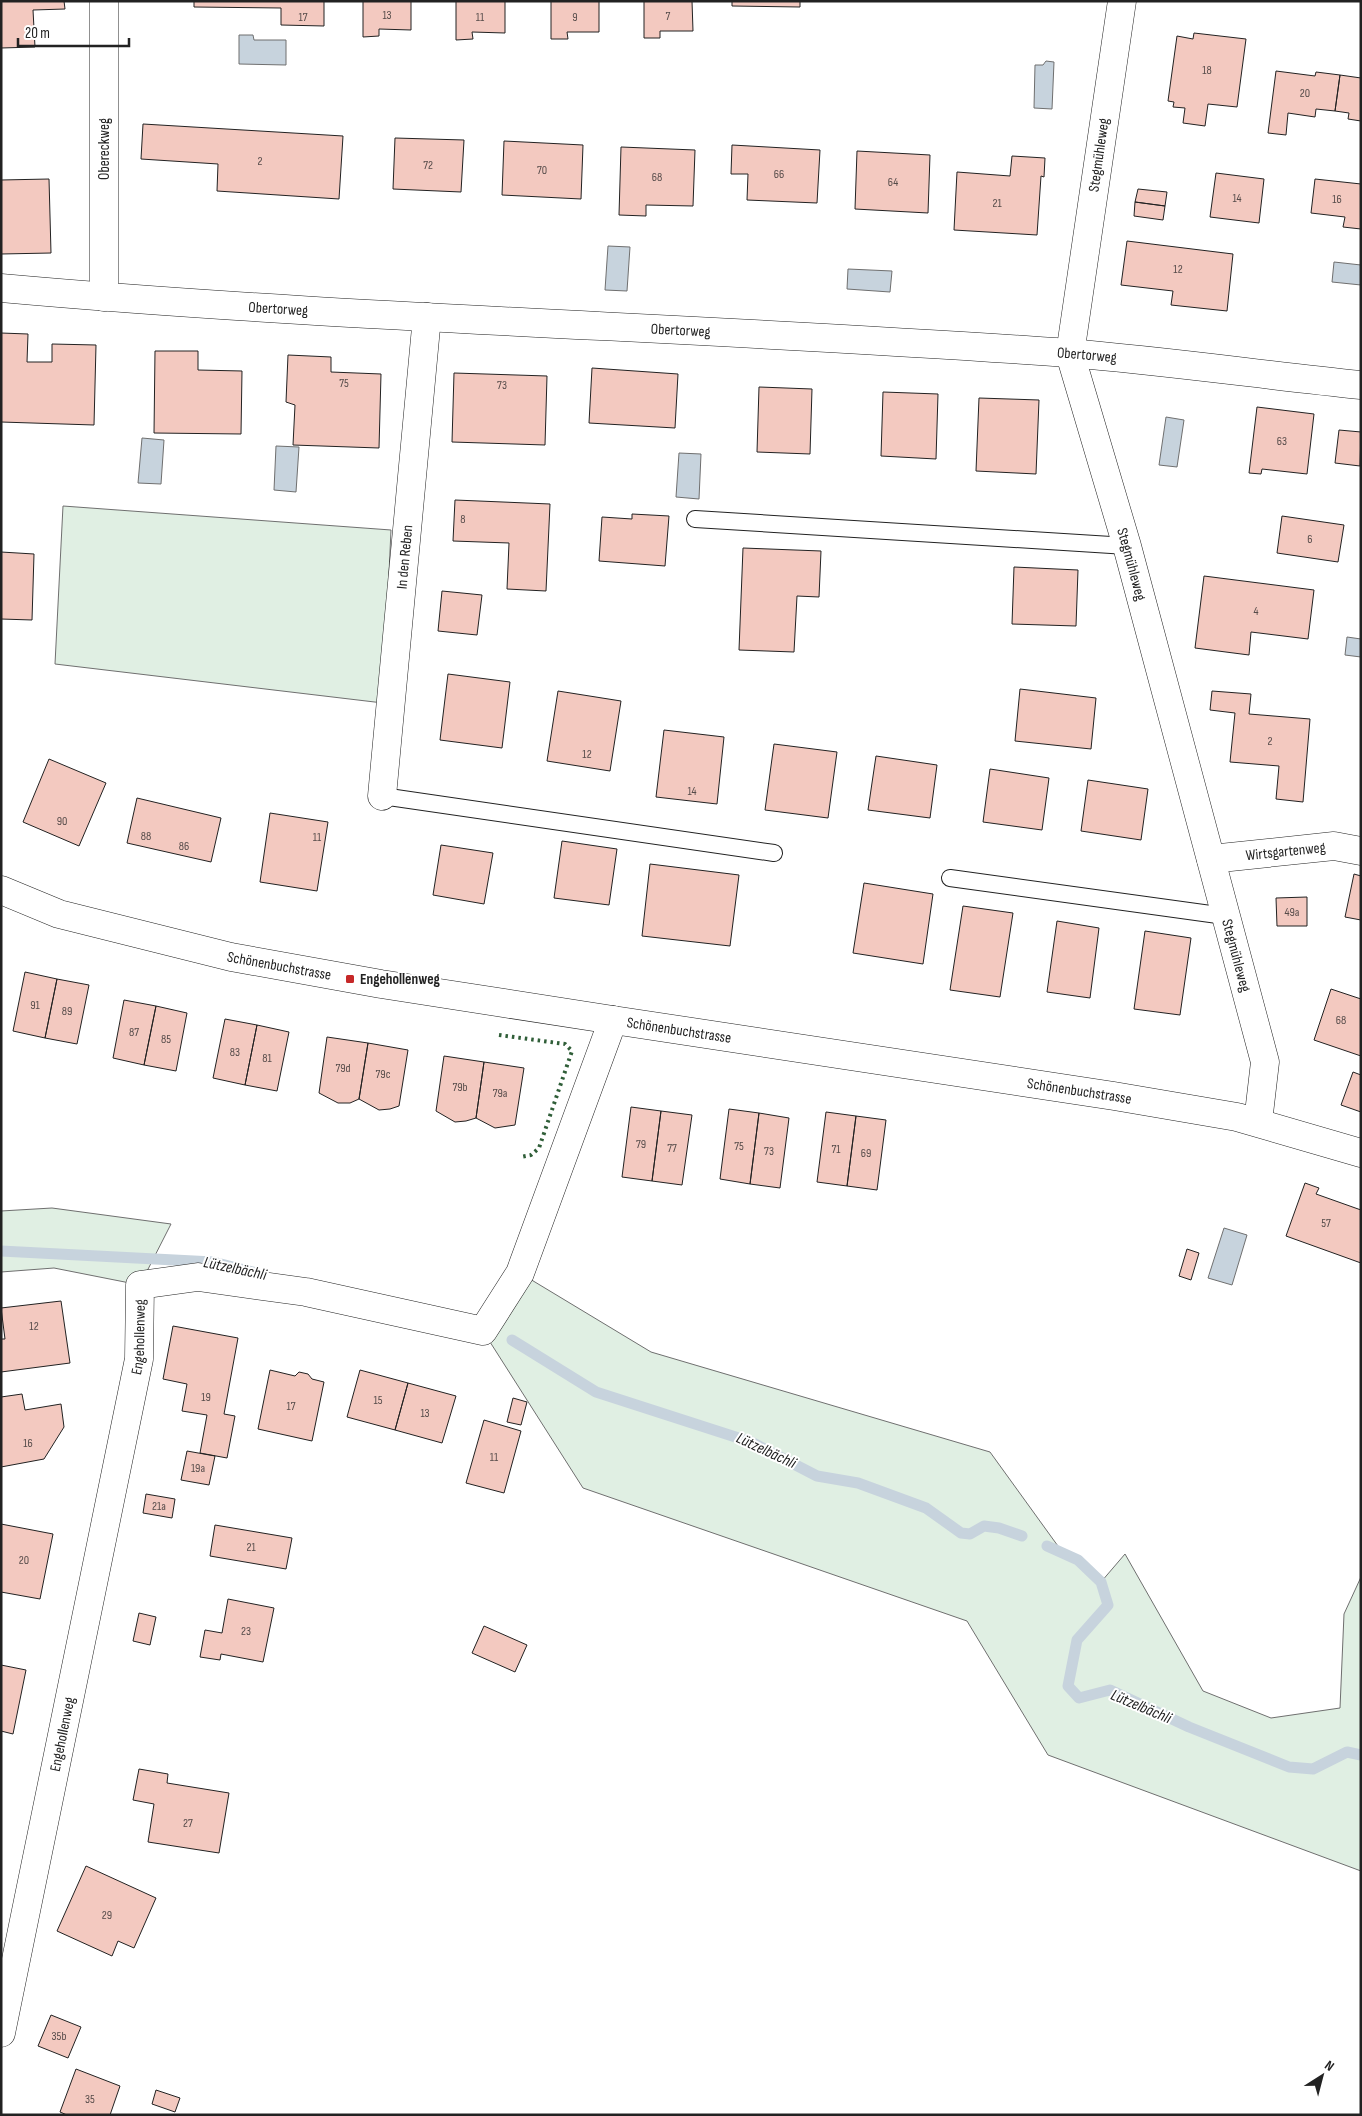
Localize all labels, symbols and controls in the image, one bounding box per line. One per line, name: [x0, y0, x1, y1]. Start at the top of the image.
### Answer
house number: 13: [382, 8, 392, 23]
house number: 7: [666, 9, 671, 24]
house number: 17: [299, 10, 308, 25]
house number: 11: [476, 10, 485, 25]
house number: 9: [572, 10, 578, 25]
scale bar: [18, 15, 129, 47]
text: 20 m: [25, 24, 50, 43]
house number: 18: [1202, 63, 1212, 78]
house number: 20: [1300, 86, 1310, 101]
street label: Stegmühleweg: [1084, 117, 1114, 193]
street label: Obereckweg: [95, 118, 114, 180]
house number: 2: [258, 154, 263, 169]
house number: 72: [423, 158, 433, 173]
house number: 70: [537, 163, 547, 178]
house number: 66: [774, 167, 784, 182]
house number: 68: [652, 170, 662, 185]
house number: 64: [888, 175, 898, 190]
house number: 14: [1232, 191, 1242, 206]
house number: 16: [1332, 192, 1342, 207]
house number: 21: [992, 196, 1002, 211]
house number: 12: [1173, 262, 1183, 277]
street label: Obertorweg: [248, 297, 309, 320]
street label: Obertorweg: [650, 319, 711, 341]
street label: Obertorweg: [1056, 343, 1118, 367]
house number: 75: [339, 376, 349, 391]
house number: 73: [497, 378, 507, 393]
house number: 63: [1277, 434, 1287, 449]
house number: 8: [460, 512, 466, 527]
street label: In den Reben: [392, 524, 417, 590]
street label: Stegmühleweg: [1113, 526, 1151, 603]
house number: 6: [1307, 532, 1313, 547]
house number: 4: [1253, 604, 1259, 619]
house number: 2: [1268, 734, 1273, 749]
house number: 12: [582, 747, 592, 762]
house number: 14: [687, 784, 697, 799]
house number: 90: [57, 814, 67, 829]
house number: 88: [141, 829, 151, 844]
house number: 11: [313, 830, 322, 845]
street label: Wirtsgartenweg: [1245, 837, 1326, 865]
house number: 86: [179, 839, 189, 854]
house number: 49a: [1285, 905, 1300, 920]
street label: Stegmühleweg: [1218, 917, 1255, 994]
street label: Schönenbuchstrasse: [225, 947, 333, 984]
place label: Engehollenweg: [360, 970, 441, 989]
marker: Engehollenweg: [344, 973, 356, 985]
house number: 91: [30, 998, 41, 1013]
house number: 89: [62, 1004, 72, 1019]
street label: Schönenbuchstrasse: [625, 1013, 733, 1047]
house number: 68: [1336, 1013, 1346, 1028]
house number: 87: [129, 1025, 139, 1040]
house number: 85: [161, 1032, 171, 1047]
house number: 83: [230, 1045, 240, 1060]
house number: 81: [262, 1051, 273, 1066]
house number: 79d: [335, 1061, 351, 1076]
house number: 79c: [376, 1067, 391, 1082]
street label: Schönenbuchstrasse: [1026, 1073, 1133, 1108]
house number: 79b: [452, 1080, 468, 1095]
house number: 79a: [493, 1086, 508, 1101]
house number: 79: [636, 1137, 646, 1152]
house number: 75: [734, 1139, 744, 1154]
house number: 77: [667, 1141, 677, 1156]
house number: 71: [831, 1142, 841, 1157]
house number: 73: [764, 1144, 774, 1159]
house number: 69: [861, 1146, 871, 1161]
house number: 57: [1321, 1216, 1331, 1231]
water label: Lützelbächli: [202, 1253, 269, 1285]
street label: Engehollenweg: [127, 1299, 149, 1376]
house number: 12: [29, 1319, 39, 1334]
house number: 19: [201, 1390, 211, 1405]
house number: 15: [373, 1393, 383, 1408]
house number: 17: [287, 1399, 296, 1414]
house number: 13: [420, 1406, 430, 1421]
water label: Lützelbächli: [733, 1429, 800, 1474]
house number: 16: [23, 1436, 33, 1451]
house number: 11: [490, 1450, 499, 1465]
house number: 19a: [191, 1461, 205, 1476]
house number: 21a: [152, 1499, 166, 1514]
house number: 21: [246, 1540, 256, 1555]
house number: 20: [19, 1553, 29, 1568]
house number: 23: [241, 1624, 251, 1639]
water label: Lützelbächli: [1108, 1686, 1175, 1729]
street label: Engehollenweg: [45, 1695, 79, 1773]
house number: 27: [183, 1816, 193, 1831]
house number: 29: [102, 1908, 112, 1923]
house number: 35b: [52, 2029, 66, 2044]
north arrow: [1297, 2051, 1347, 2101]
text: N: [1321, 2057, 1337, 2075]
house number: 35: [85, 2092, 95, 2107]

